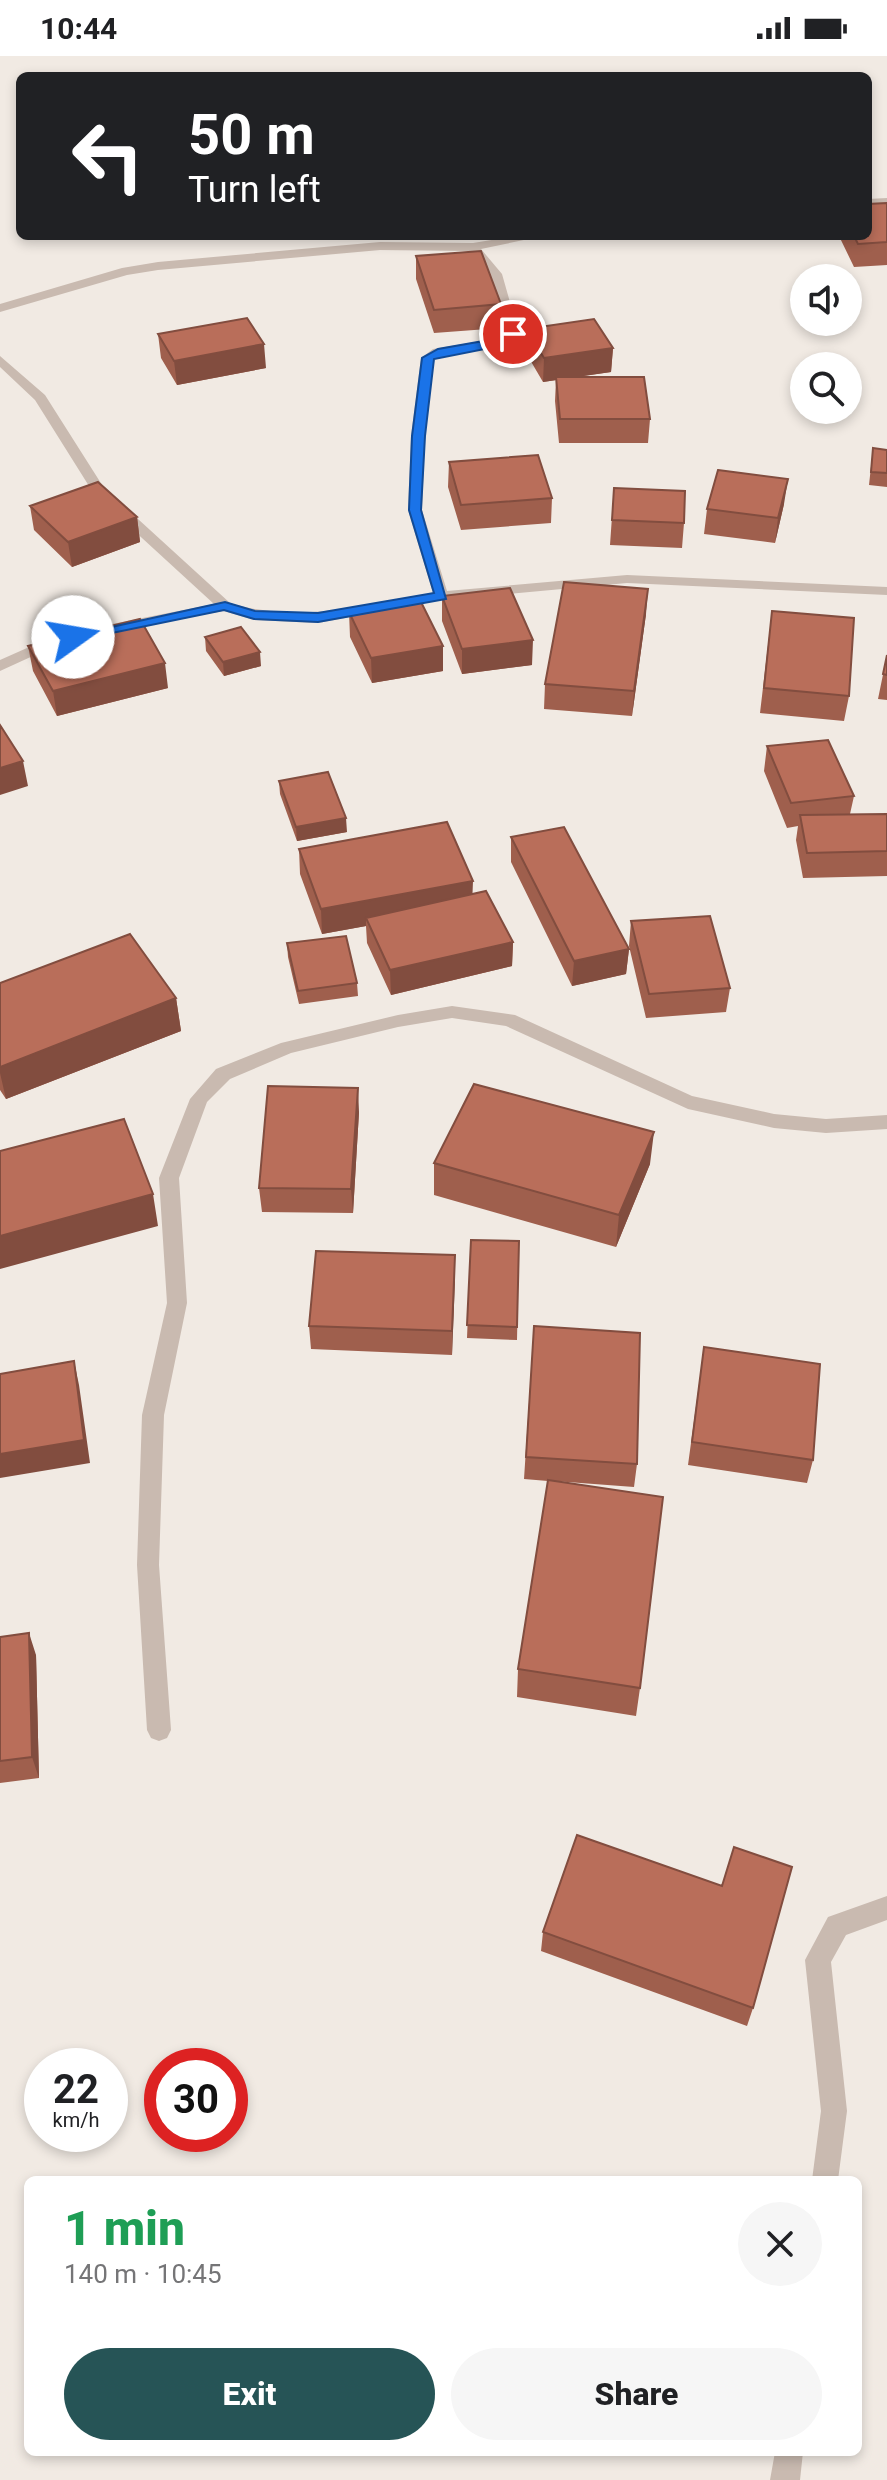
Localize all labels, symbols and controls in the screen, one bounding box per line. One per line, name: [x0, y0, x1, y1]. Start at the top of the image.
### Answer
text: 10:44: [40, 11, 117, 46]
text: 50 m: [188, 102, 315, 168]
icon: left: [56, 104, 160, 208]
text: Turn left: [188, 169, 321, 211]
map controls: [790, 264, 862, 424]
button: sound: [790, 264, 862, 336]
pin: [479, 300, 547, 368]
icon: arrive: [491, 312, 535, 356]
button: search: [790, 352, 862, 424]
position arrow: [31, 595, 115, 679]
speed limit sign: 30: [144, 2048, 248, 2152]
text: 22: [53, 2066, 99, 2113]
text: km/h: [53, 2108, 99, 2132]
text: 1 min: [64, 2200, 185, 2257]
button: close: [738, 2202, 822, 2286]
text: 140 m · 10:45: [64, 2259, 222, 2289]
button: Exit: [64, 2348, 435, 2440]
button: Share: [451, 2348, 822, 2440]

